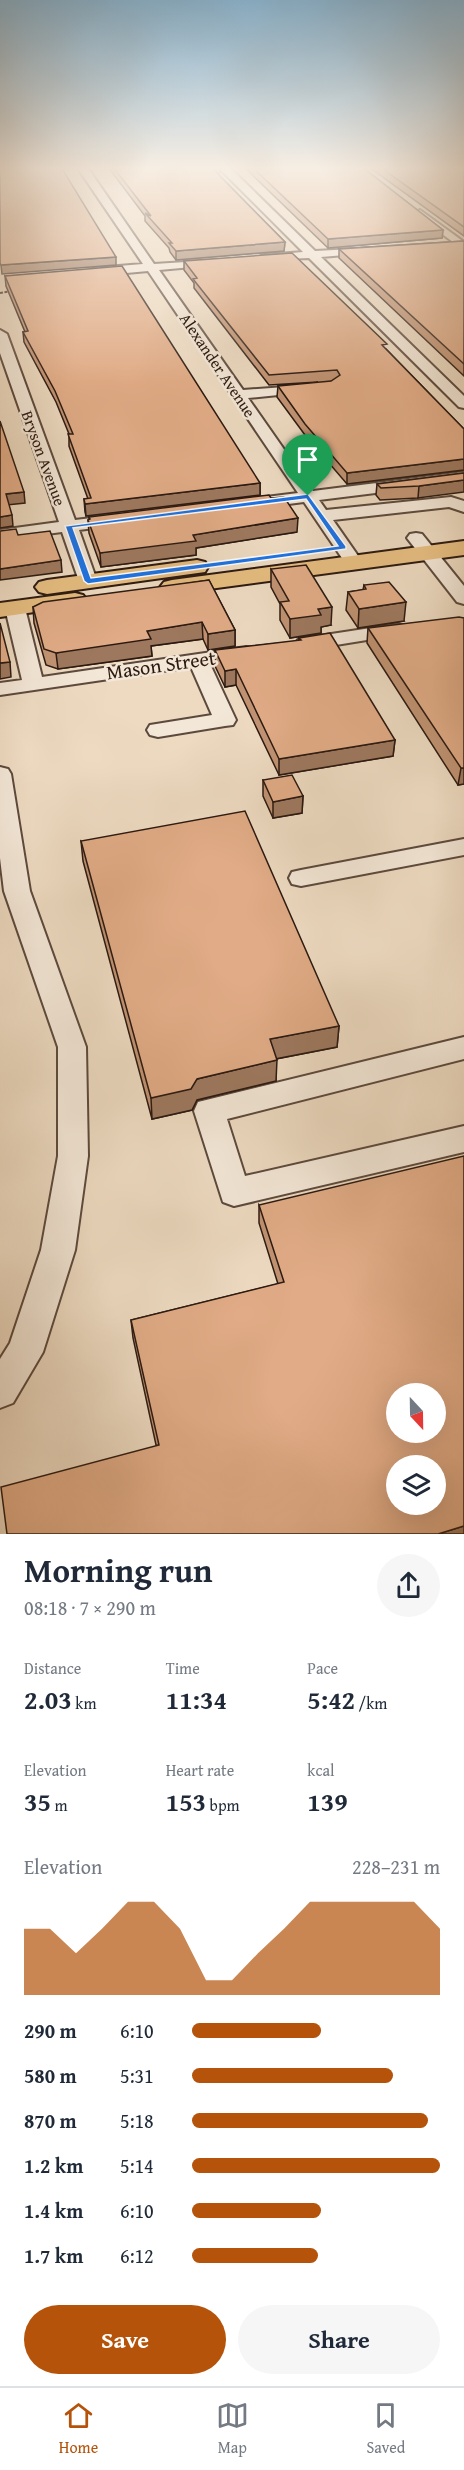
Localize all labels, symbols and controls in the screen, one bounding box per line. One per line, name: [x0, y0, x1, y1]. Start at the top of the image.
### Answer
street label: Alexander Avenue: [174, 308, 262, 422]
street label: Bryson Avenue: [16, 407, 72, 509]
pin: [282, 434, 333, 496]
icon: arrive: [291, 443, 324, 476]
street label: Mason Street: [104, 642, 218, 687]
north arrow: [386, 1383, 446, 1443]
map controls: [386, 1383, 446, 1515]
button: layers: [386, 1455, 446, 1515]
text: Morning run: [24, 1546, 213, 1594]
button: share: [377, 1554, 440, 1617]
text: 08:18 · 7 × 290 m: [24, 1593, 156, 1622]
text: Distance: [24, 1656, 81, 1680]
text: Time: [166, 1656, 200, 1680]
text: Pace: [307, 1656, 338, 1680]
text: 2.03: [24, 1680, 72, 1719]
text: 11:34: [166, 1680, 227, 1719]
text: 5:42: [307, 1680, 355, 1719]
text: km: [72, 1691, 96, 1715]
text: /km: [355, 1691, 387, 1715]
text: Elevation: [24, 1758, 87, 1782]
text: Heart rate: [166, 1758, 234, 1782]
text: kcal: [307, 1758, 335, 1782]
text: 35: [24, 1782, 51, 1821]
text: 153: [166, 1782, 206, 1821]
text: 139: [307, 1782, 348, 1821]
text: m: [51, 1793, 68, 1817]
text: bpm: [206, 1793, 240, 1817]
text: Elevation: [24, 1852, 102, 1881]
text: 228–231 m: [352, 1852, 440, 1881]
text: 290 m: [24, 2016, 77, 2045]
text: 6:10: [120, 2016, 154, 2045]
text: 580 m: [24, 2061, 77, 2090]
text: 5:31: [120, 2061, 154, 2090]
text: 870 m: [24, 2106, 77, 2135]
text: 5:18: [120, 2106, 154, 2135]
text: 1.2 km: [24, 2151, 83, 2180]
text: 5:14: [120, 2151, 154, 2180]
text: 1.4 km: [24, 2196, 83, 2225]
text: 6:10: [120, 2196, 154, 2225]
text: 1.7 km: [24, 2241, 83, 2270]
text: 6:12: [120, 2241, 154, 2270]
button: Save: [24, 2305, 226, 2374]
button: Share: [238, 2305, 440, 2374]
tab: Home: [59, 2399, 98, 2459]
tab: Map: [216, 2399, 249, 2459]
tab: Saved: [366, 2399, 405, 2459]

